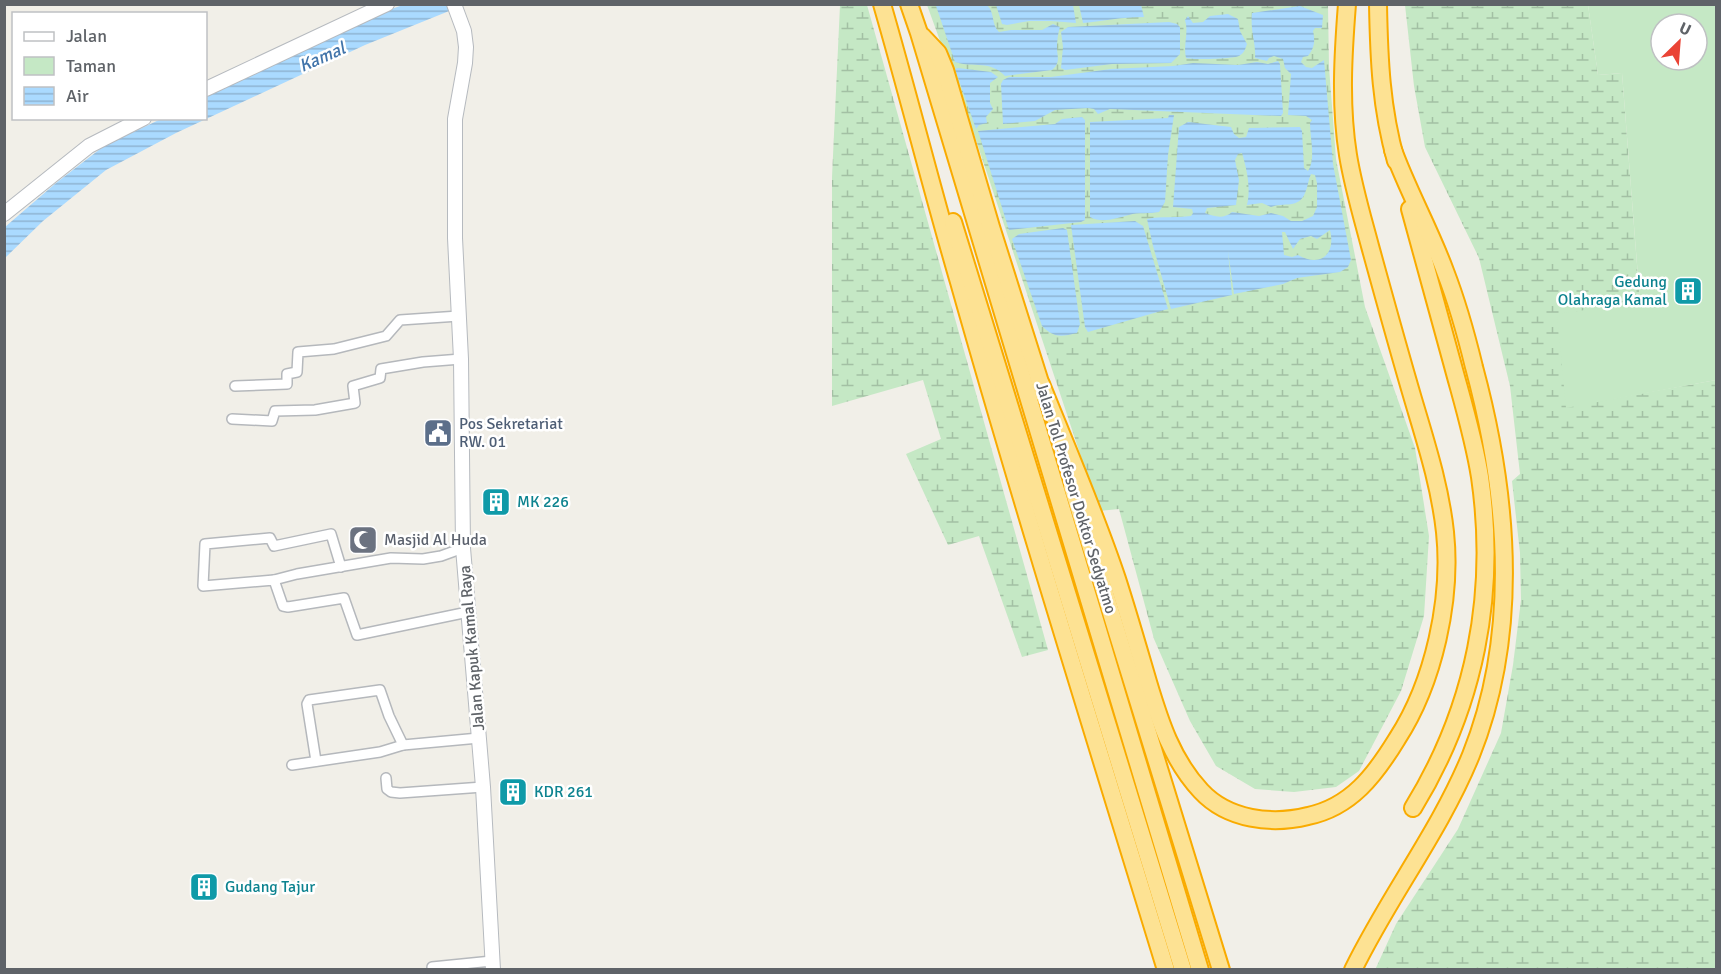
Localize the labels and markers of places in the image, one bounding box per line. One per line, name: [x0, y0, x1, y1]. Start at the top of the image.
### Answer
place label: Gedung Olahraga Kamal: [1558, 272, 1667, 310]
building icon: Gedung Olahraga Kamal: [1672, 275, 1704, 307]
place label: Pos Sekretariat RW. 01: [459, 414, 563, 452]
public building icon: Pos Sekretariat RW. 01: [422, 417, 454, 449]
building icon: MK 226: [480, 486, 512, 518]
place label: MK 226: [517, 492, 569, 512]
mosque icon: Masjid Al Huda: [347, 524, 379, 556]
place label: Masjid Al Huda: [384, 530, 487, 550]
building icon: KDR 261: [497, 776, 529, 808]
place label: KDR 261: [534, 782, 593, 802]
building icon: Gudang Tajur: [188, 871, 220, 903]
place label: Gudang Tajur: [225, 877, 315, 897]

